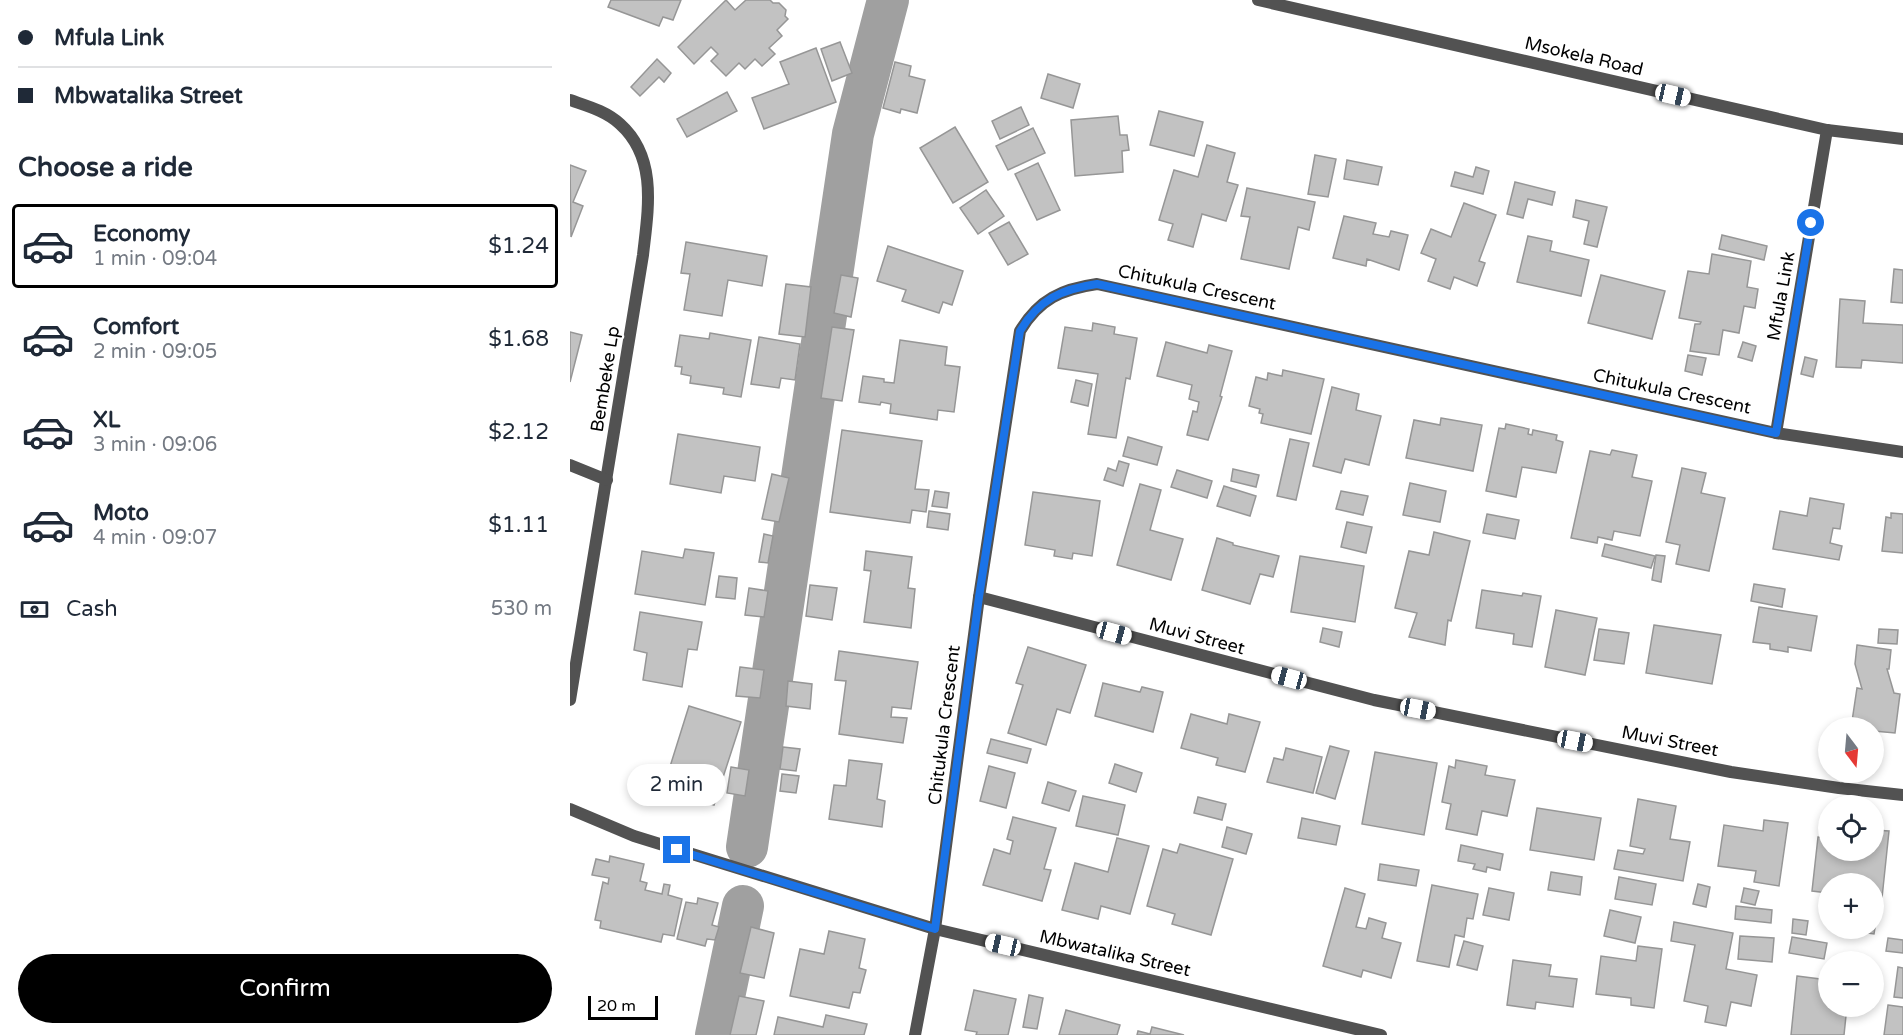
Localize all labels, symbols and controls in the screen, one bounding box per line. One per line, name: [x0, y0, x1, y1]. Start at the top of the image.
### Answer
text: Mfula Link: [54, 25, 164, 51]
street label: Msokela Road: [1523, 32, 1645, 80]
car: [1653, 82, 1693, 108]
text: Mbwatalika Street: [54, 83, 243, 109]
text: Choose a ride: [18, 151, 193, 184]
route start: [1797, 209, 1824, 236]
icon: car: [21, 219, 75, 273]
text: Economy: [93, 221, 190, 247]
text: $1.24: [488, 233, 549, 259]
text: 1 min · 09:04: [93, 247, 217, 271]
street label: Mfula Link: [1762, 250, 1800, 342]
street label: Chitukula Crescent: [1116, 260, 1278, 315]
icon: car: [21, 312, 75, 366]
text: Comfort: [93, 314, 179, 340]
street label: Bembeke Lp: [586, 324, 624, 434]
text: $1.68: [488, 326, 549, 352]
text: 2 min · 09:05: [93, 340, 217, 364]
street label: Chitukula Crescent: [1591, 364, 1753, 419]
icon: car: [21, 405, 75, 459]
text: XL: [93, 407, 120, 433]
text: $2.12: [488, 419, 549, 445]
text: 3 min · 09:06: [93, 433, 217, 457]
icon: car: [21, 498, 75, 552]
text: Moto: [93, 500, 149, 526]
text: $1.11: [488, 512, 549, 538]
text: 4 min · 09:07: [93, 526, 217, 550]
icon: cash: [18, 593, 51, 626]
text: Cash: [66, 596, 118, 622]
text: 530 m: [491, 597, 552, 621]
street label: Muvi Street: [1147, 613, 1247, 659]
car: [1094, 620, 1134, 646]
street label: Chitukula Crescent: [923, 644, 965, 806]
car: [1269, 665, 1309, 691]
car: [1399, 697, 1437, 721]
north arrow: [1818, 717, 1884, 783]
map controls: [1818, 717, 1884, 1017]
street label: Muvi Street: [1620, 721, 1720, 761]
car: [1556, 729, 1594, 753]
callout: 2 min: [627, 763, 726, 805]
text: 2 min: [650, 773, 703, 797]
button: locate: [1818, 795, 1884, 861]
route end: [663, 836, 690, 863]
button: +: [1818, 873, 1884, 939]
street label: Mbwatalika Street: [1037, 925, 1193, 981]
car: [983, 932, 1023, 958]
button: −: [1818, 951, 1884, 1017]
button: Confirm: [18, 954, 552, 1023]
scale bar: [588, 993, 658, 1020]
text: 20 m: [597, 996, 636, 1016]

